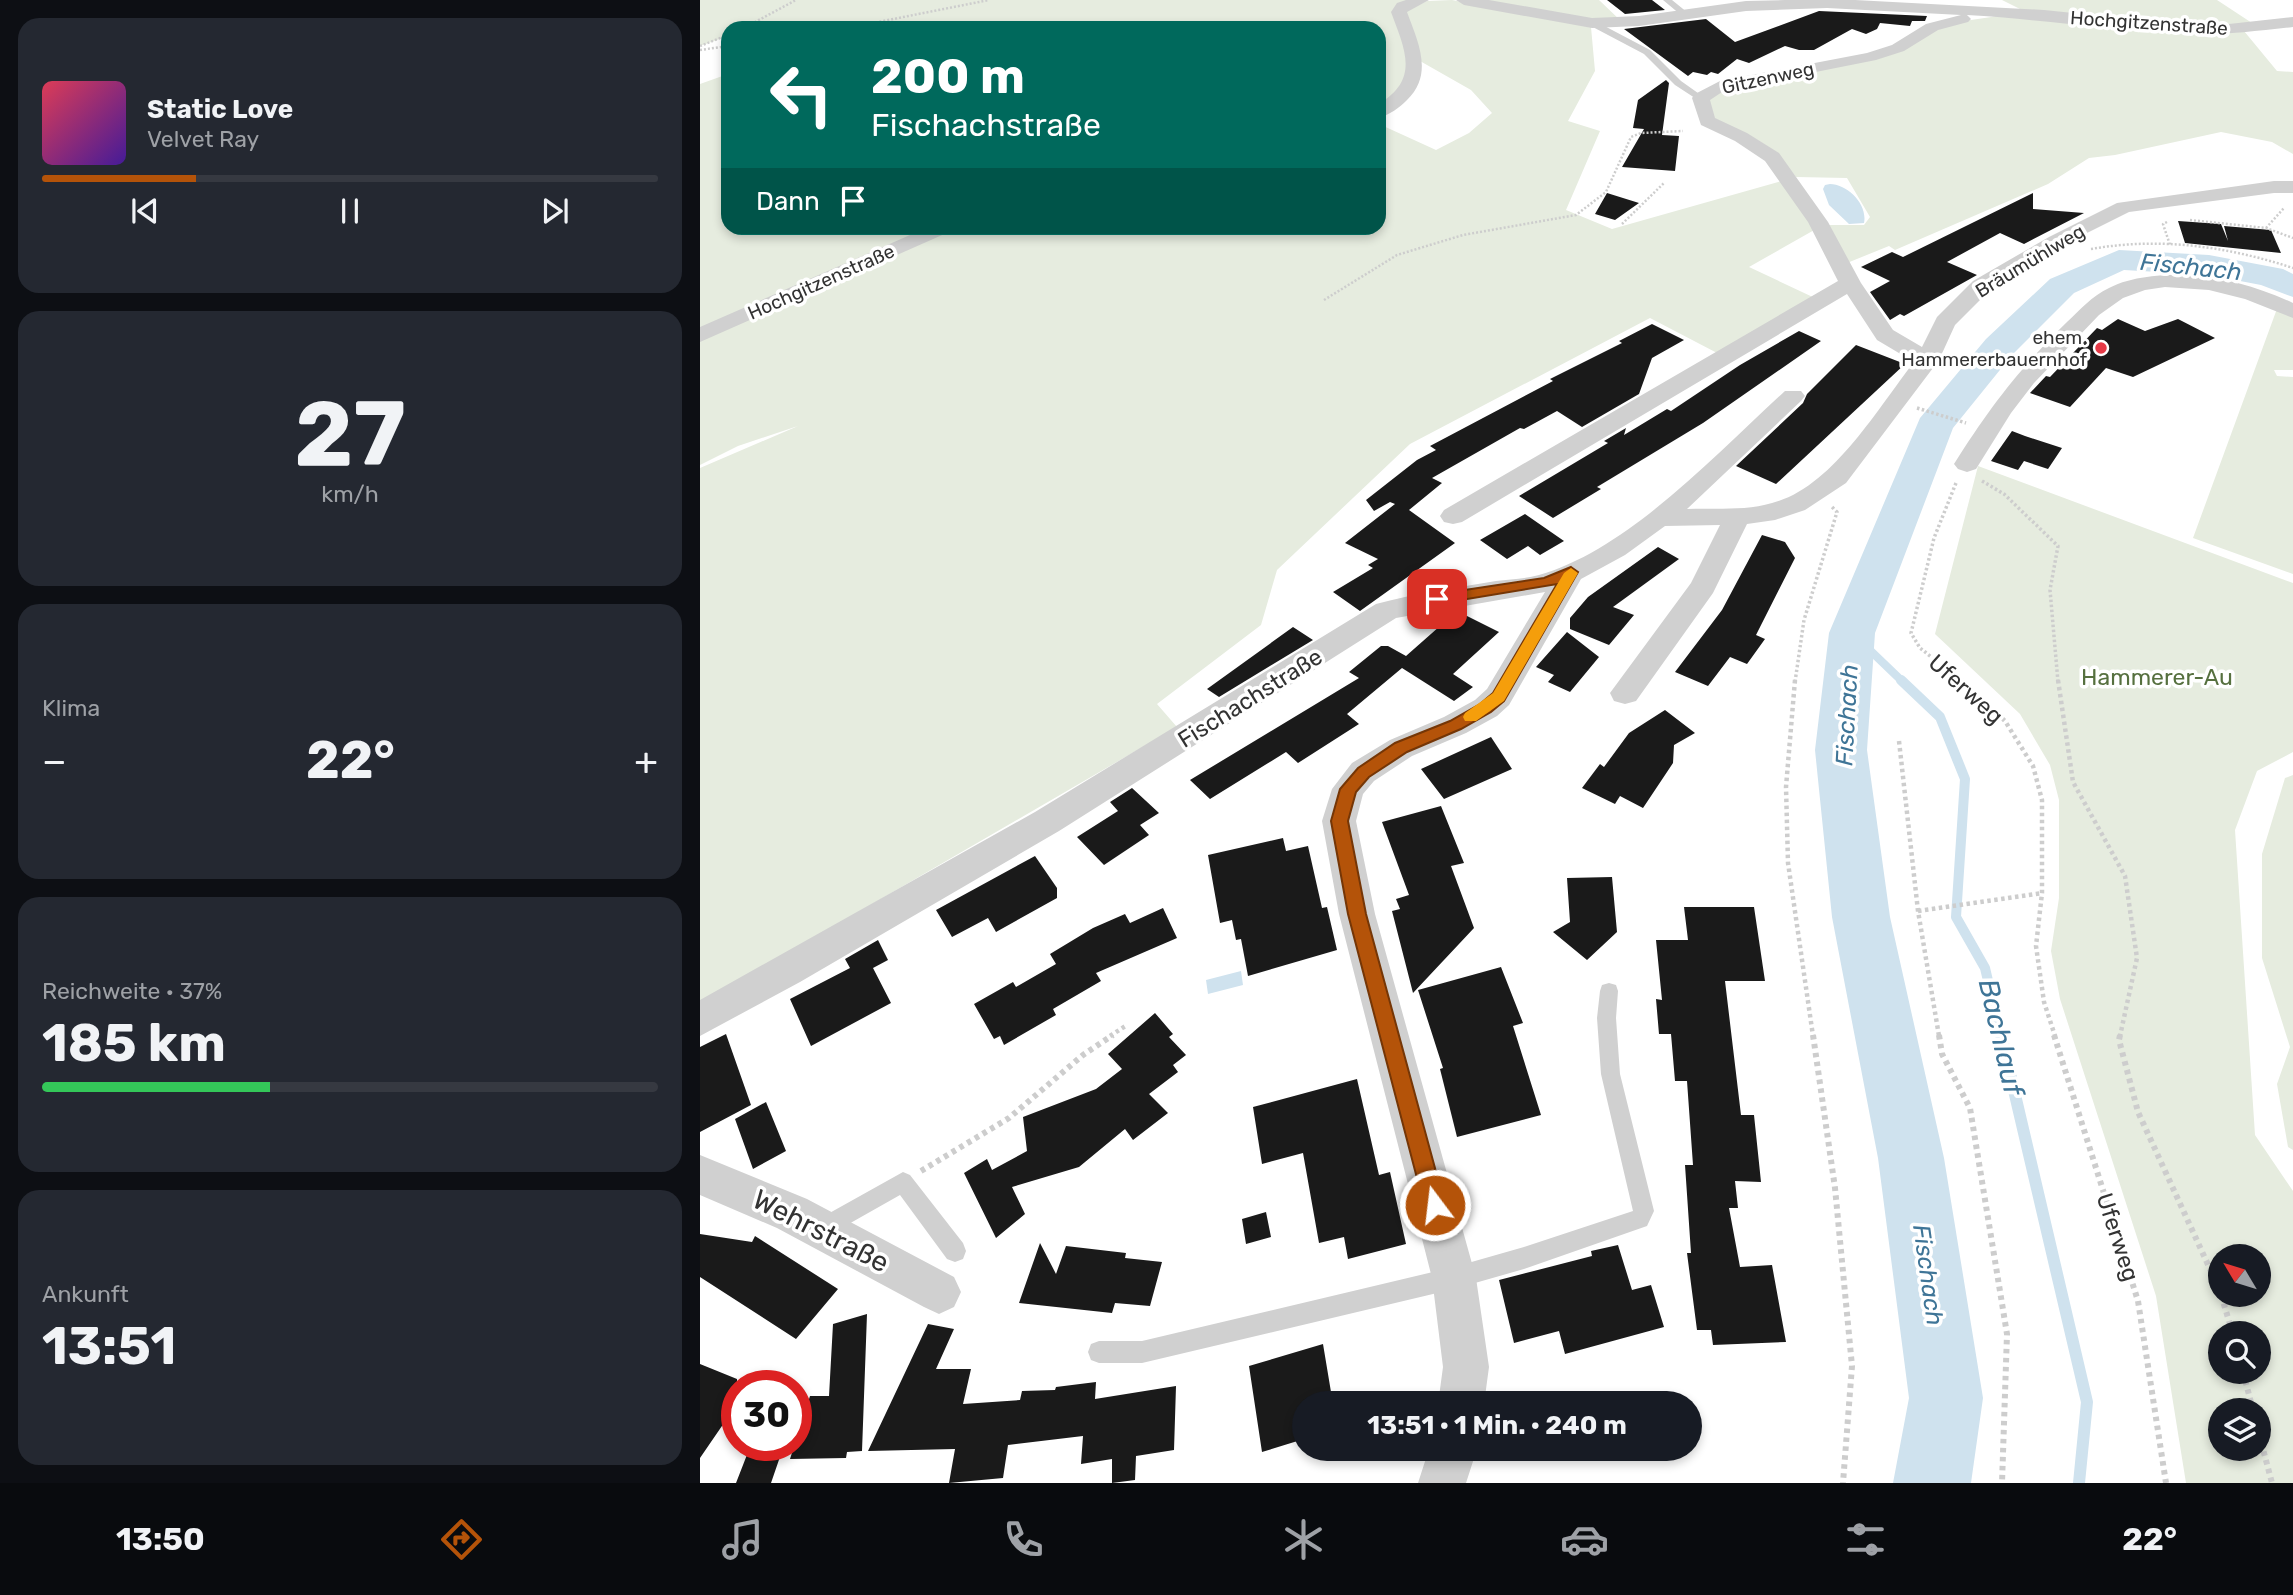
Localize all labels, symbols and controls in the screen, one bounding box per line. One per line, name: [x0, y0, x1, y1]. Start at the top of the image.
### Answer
street label: Hochgitzenstraße: [2069, 6, 2229, 40]
text: 200 m: [871, 47, 1025, 105]
icon: left: [756, 49, 847, 140]
street label: Gitzenweg: [1720, 57, 1816, 99]
text: Static Love: [147, 94, 293, 125]
text: Fischachstraße: [871, 106, 1101, 144]
text: Velvet Ray: [147, 125, 259, 153]
icon: arrive: [834, 182, 872, 220]
text: Dann: [756, 186, 820, 217]
icon: previous: [126, 192, 164, 230]
icon: pause: [331, 192, 369, 230]
icon: next: [536, 192, 574, 230]
street label: Bräumühlweg: [1971, 219, 2089, 303]
street label: Hochgitzenstraße: [744, 239, 898, 325]
water label: Fischach: [2139, 248, 2243, 286]
place label: ehem. Hammererbauernhof: [1901, 326, 2088, 371]
marker: ehem. Hammererbauernhof: [2093, 340, 2109, 356]
text: 27: [294, 380, 406, 488]
text: km/h: [321, 480, 379, 508]
pin: [1407, 569, 1467, 629]
icon: arrive: [1418, 580, 1456, 618]
street label: Fischachstraße: [1173, 642, 1327, 754]
street label: Uferweg: [1923, 648, 2009, 730]
water label: Fischach: [1830, 663, 1864, 767]
park label: Hammerer-Au: [2081, 663, 2233, 691]
text: Klima: [42, 694, 100, 722]
text: 22°: [306, 729, 395, 791]
text: −: [42, 738, 67, 784]
text: +: [634, 738, 658, 784]
water label: Bachlauf: [1972, 976, 2031, 1102]
text: Reichweite · 37%: [42, 977, 222, 1005]
text: 185 km: [42, 1012, 226, 1074]
position arrow: [1398, 1168, 1472, 1242]
street label: Wehrstraße: [747, 1183, 895, 1279]
street label: Uferweg: [2091, 1189, 2145, 1285]
water label: Fischach: [1907, 1223, 1949, 1327]
north arrow: [2208, 1244, 2272, 1307]
map controls: [2208, 1244, 2271, 1461]
text: Ankunft: [42, 1280, 129, 1308]
text: 13:51: [42, 1315, 176, 1377]
button: search: [2208, 1321, 2271, 1384]
speed limit sign: 30: [721, 1370, 812, 1461]
button: layers: [2208, 1398, 2271, 1461]
text: 13:51 · 1 Min. · 240 m: [1367, 1410, 1627, 1441]
icon: directions: [437, 1515, 486, 1564]
icon: music: [718, 1515, 767, 1564]
icon: phone: [999, 1515, 1048, 1564]
icon: climate: [1279, 1515, 1328, 1564]
icon: car: [1560, 1515, 1609, 1564]
icon: filters: [1841, 1515, 1890, 1564]
text: 13:50: [116, 1520, 205, 1558]
text: 22°: [2122, 1520, 2177, 1558]

